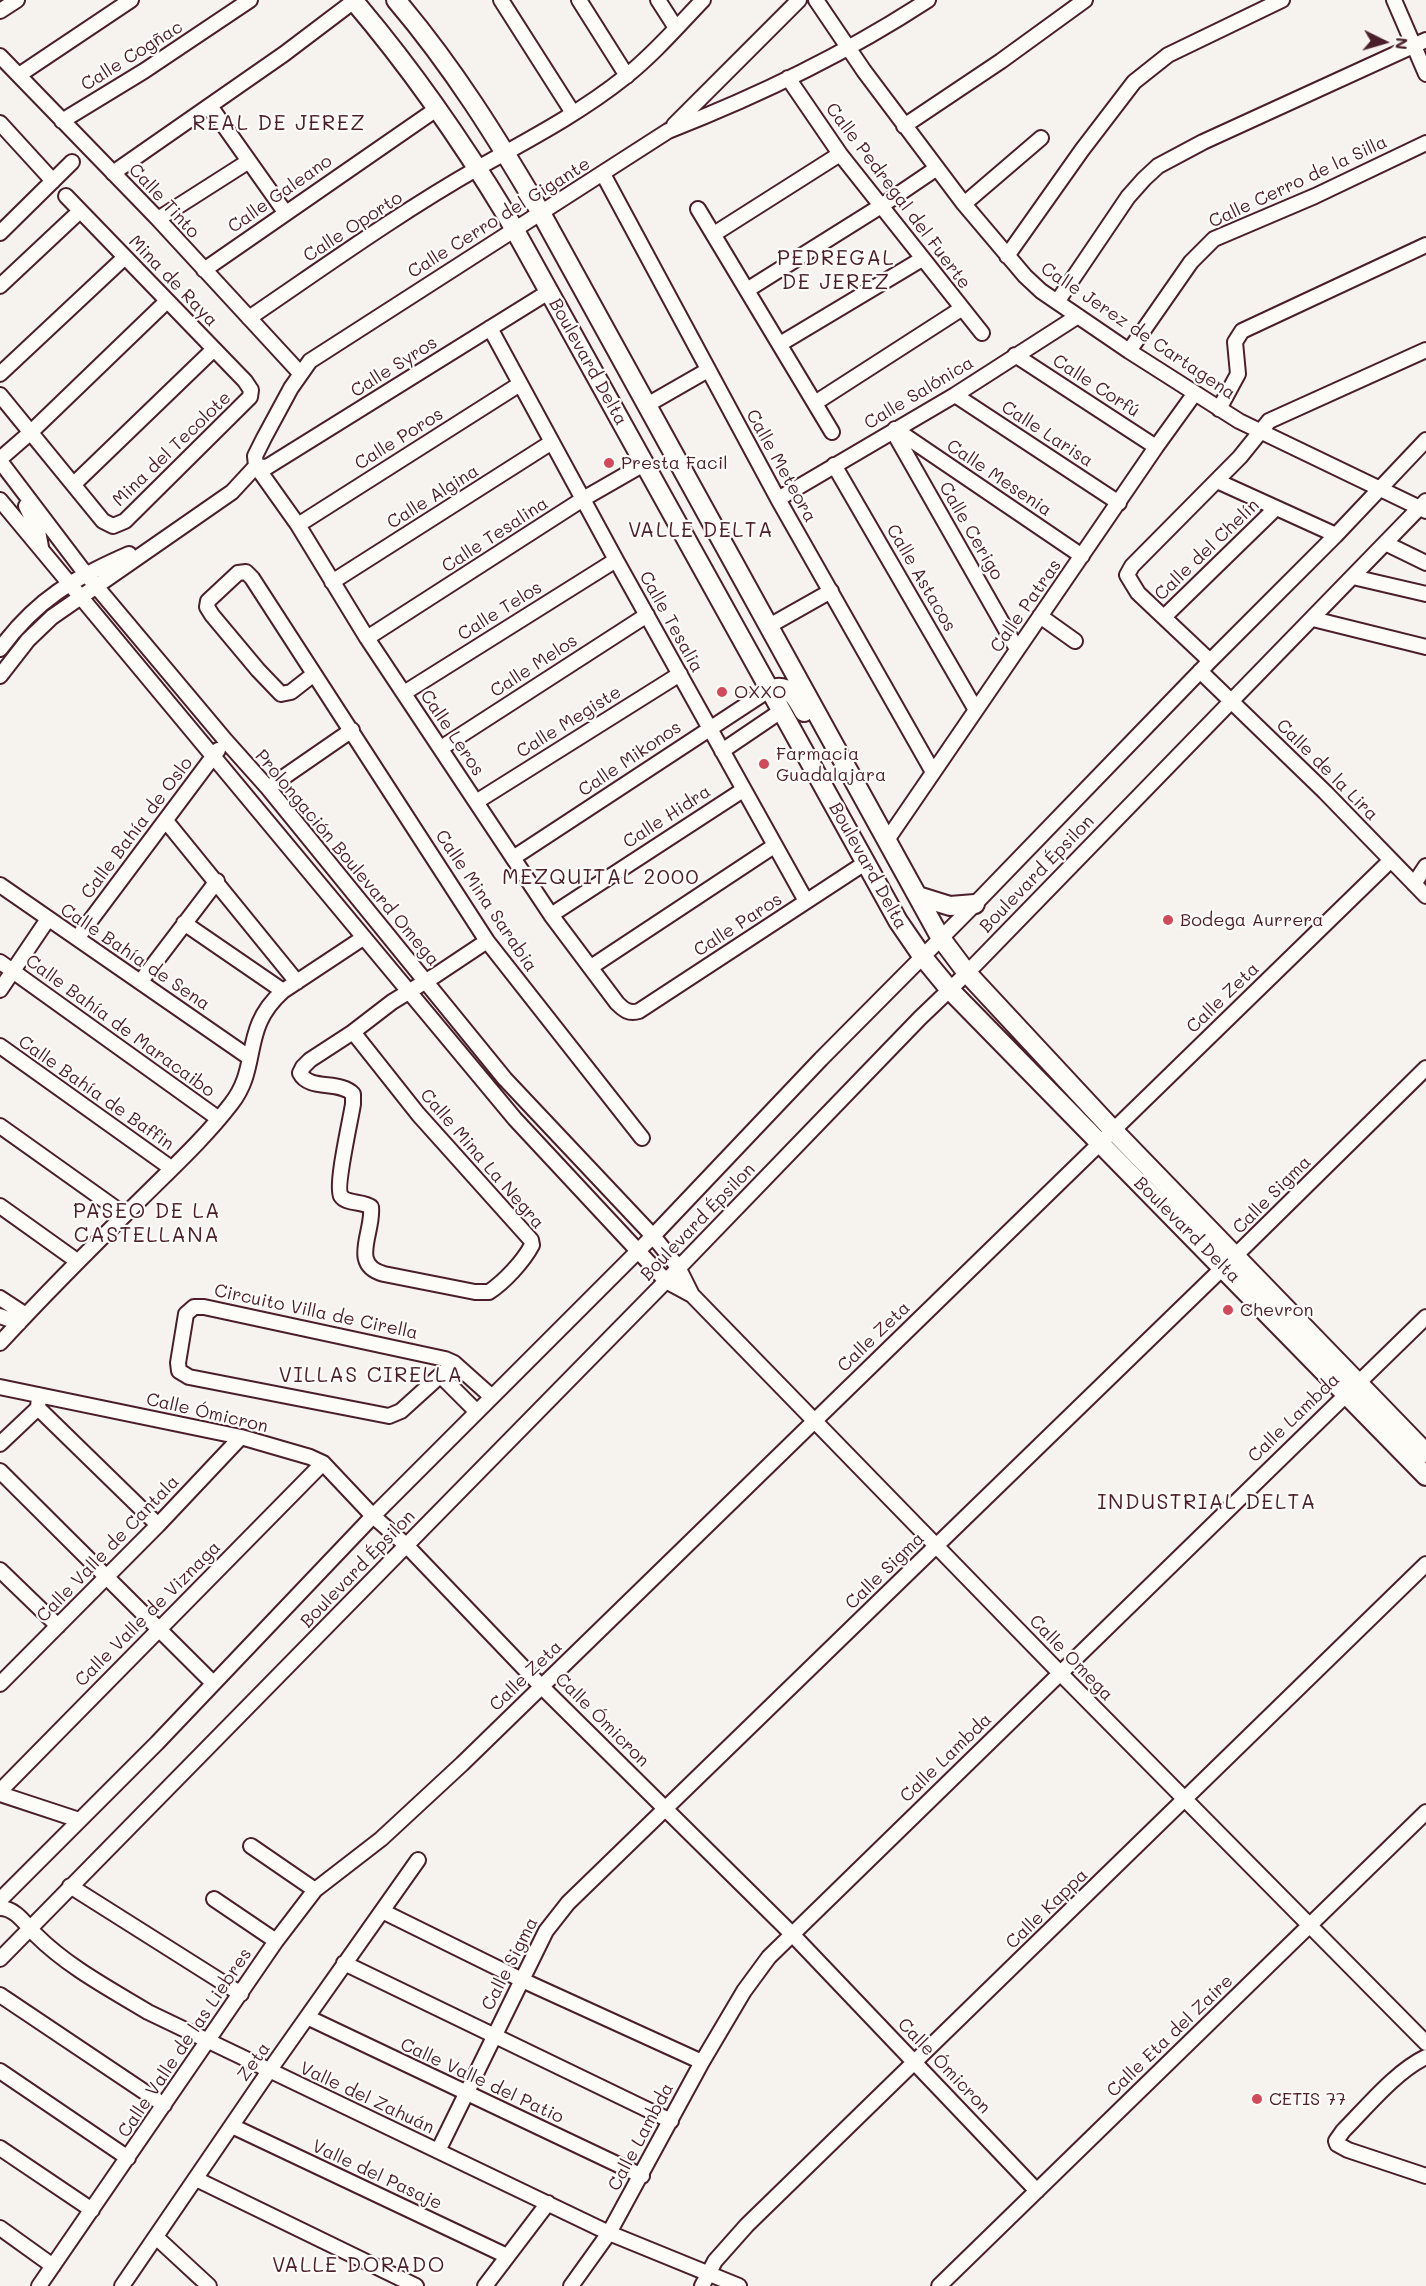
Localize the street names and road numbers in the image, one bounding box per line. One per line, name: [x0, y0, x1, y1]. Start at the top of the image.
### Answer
street label: Calle Cogñac: [77, 16, 187, 96]
street label: Calle Pedregal del Fuerte: [821, 99, 975, 293]
street label: Calle Cerro de la Silla: [1205, 131, 1391, 233]
street label: Calle Galeano: [224, 150, 336, 238]
street label: Calle Cerro del Gigante: [404, 153, 594, 283]
street label: Calle Tinto: [124, 159, 204, 243]
street label: Calle Oporto: [299, 187, 407, 267]
street label: Mina de Raya: [124, 231, 222, 331]
street label: Calle Jerez de Cartagena: [1037, 258, 1239, 404]
street label: Boulevard Delta: [544, 295, 632, 429]
street label: Calle Syros: [347, 332, 441, 402]
street label: Calle Corfú: [1048, 350, 1144, 422]
street label: Calle Salónica: [860, 352, 978, 434]
street label: Mina del Tecolote: [108, 387, 236, 511]
street label: Calle Larisa: [997, 396, 1097, 472]
street label: Calle Poros: [351, 403, 447, 475]
street label: Calle Meteora: [741, 406, 821, 526]
street label: Calle Mesenia: [942, 435, 1056, 521]
street label: Calle Algina: [383, 460, 483, 534]
street label: Calle Cerigo: [934, 478, 1008, 584]
street label: Calle Tesalina: [438, 493, 552, 577]
street label: Calle del Chelín: [1150, 495, 1264, 605]
street label: Calle Astacos: [882, 520, 960, 636]
street label: Calle Patras: [986, 555, 1066, 657]
street label: Calle Tesalia: [634, 568, 708, 676]
street label: Calle Telos: [454, 577, 546, 645]
street label: Calle Melos: [486, 630, 582, 702]
street label: Calle Megiste: [513, 681, 625, 763]
street label: Calle Leros: [415, 686, 489, 780]
street label: Calle de la Lira: [1272, 715, 1382, 825]
street label: Calle Mikonos: [574, 717, 686, 801]
street label: Prolongación Boulevard Omega: [250, 745, 444, 971]
street label: Calle Bahía de Oslo: [77, 753, 197, 903]
street label: Calle Hidra: [619, 781, 715, 853]
street label: Boulevard Delta: [824, 799, 912, 933]
street label: Boulevard Épsilon: [975, 811, 1099, 937]
street label: Calle Mina Sarabia: [430, 826, 542, 976]
street label: Calle Paros: [690, 889, 786, 961]
street label: Calle Bahía de Sena: [56, 899, 214, 1015]
street label: Calle Bahía de Maracaibo: [21, 950, 219, 1102]
street label: Calle Zeta: [1182, 958, 1264, 1038]
street label: Calle Bahía de Baffin: [14, 1031, 178, 1155]
street label: Calle Mina La Negra: [415, 1085, 549, 1233]
street label: Calle Sigma: [1228, 1151, 1316, 1239]
street label: Boulevard Épsilon: [636, 1159, 760, 1285]
street label: Boulevard Delta: [1129, 1172, 1245, 1288]
street label: Circuito Villa de Cirella: [212, 1280, 420, 1344]
street label: Calle Zeta: [833, 1297, 915, 1377]
street label: Calle Lambda: [1244, 1369, 1344, 1467]
street label: Calle Ómicron: [144, 1388, 270, 1438]
street label: Calle Valle de Cantala: [32, 1471, 184, 1627]
street label: Boulevard Épsilon: [296, 1506, 420, 1632]
street label: Calle Sigma: [841, 1528, 929, 1614]
street label: Calle Valle de Viznaga: [71, 1537, 225, 1691]
street label: Calle Omega: [1025, 1610, 1117, 1706]
street label: Calle Zeta: [485, 1636, 567, 1716]
street label: Calle Ómicron: [550, 1668, 654, 1772]
street label: Calle Lambda: [896, 1709, 996, 1807]
street label: Calle Kappa: [1002, 1865, 1092, 1953]
street label: Calle Sigma: [477, 1914, 543, 2014]
street label: Calle Valle de las Liebres: [113, 1944, 257, 2142]
street label: Calle Eta del Zaire: [1102, 1970, 1238, 2102]
street label: Calle Ómicron: [893, 2014, 995, 2118]
street label: Calle Valle del Patio: [397, 2034, 567, 2128]
street label: Zeta: [233, 2038, 275, 2086]
street label: Valle del Zahuán: [296, 2057, 438, 2139]
street label: Calle Lambda: [604, 2079, 678, 2195]
street label: Valle del Pasaje: [309, 2135, 445, 2215]

